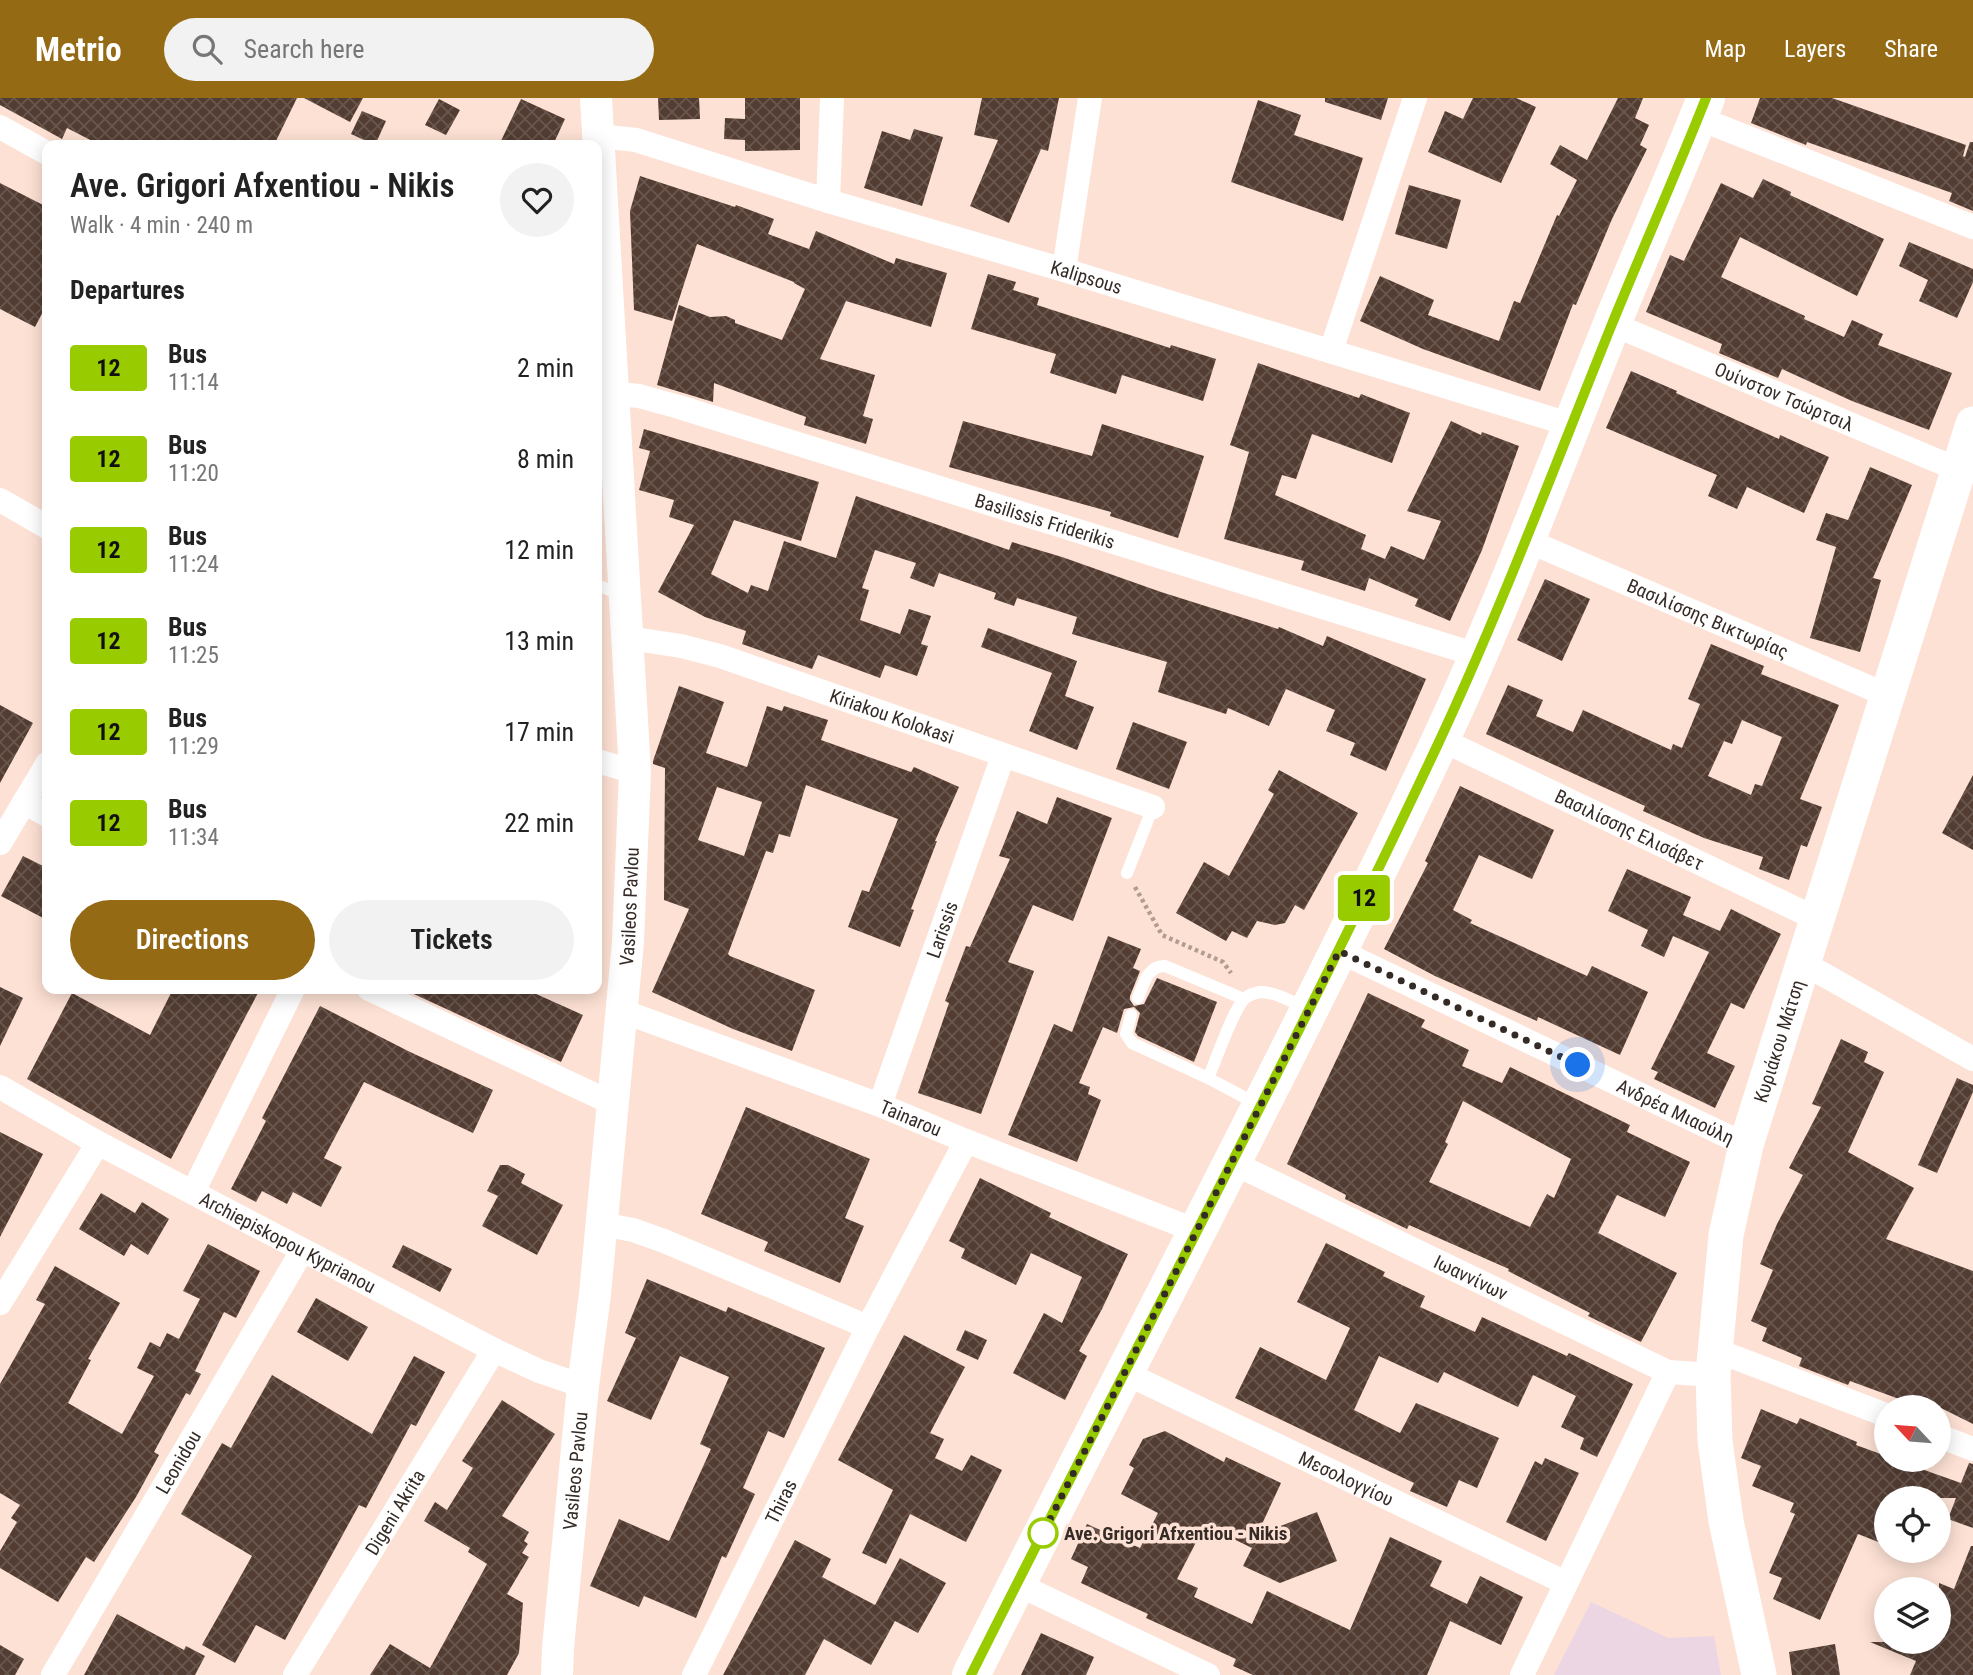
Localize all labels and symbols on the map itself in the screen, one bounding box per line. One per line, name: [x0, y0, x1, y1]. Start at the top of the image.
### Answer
street label: Kalipsous: [1048, 256, 1125, 299]
street label: Ουίνστον Τσώρτσιλ: [1711, 358, 1857, 436]
street label: Basilissis Friderikis: [972, 489, 1118, 554]
street label: Βασιλίσσης Βικτωρίας: [1624, 574, 1792, 663]
street label: Kiriakou Kolokasi: [827, 684, 957, 749]
street label: Βασιλίσσης Ελισάβετ: [1551, 785, 1708, 875]
street label: Vasileos Pavlou: [615, 847, 644, 967]
line badge: 12: [1332, 875, 1396, 921]
street label: Larissis: [922, 898, 963, 961]
street label: Κυριάκου Μάτση: [1749, 977, 1809, 1106]
your location: [1560, 1047, 1595, 1082]
street label: Ανδρέα Μιαούλη: [1613, 1074, 1738, 1150]
street label: Tainarou: [876, 1095, 945, 1142]
street label: Archiepiskopou Kyprianou: [196, 1187, 379, 1298]
street label: Ιωαννίνων: [1430, 1250, 1511, 1305]
north arrow: [1874, 1395, 1951, 1472]
street label: Vasileos Pavlou: [558, 1411, 593, 1531]
street label: Leonidou: [151, 1427, 206, 1498]
street label: Μεσολογγίου: [1295, 1446, 1397, 1511]
street label: Digeni Akrita: [360, 1465, 430, 1559]
street label: Thiras: [760, 1476, 802, 1528]
marker: Ave. Grigori Afxentiou - Nikis: [1028, 1518, 1058, 1548]
place label: Ave. Grigori Afxentiou - Nikis: [1064, 1522, 1287, 1545]

